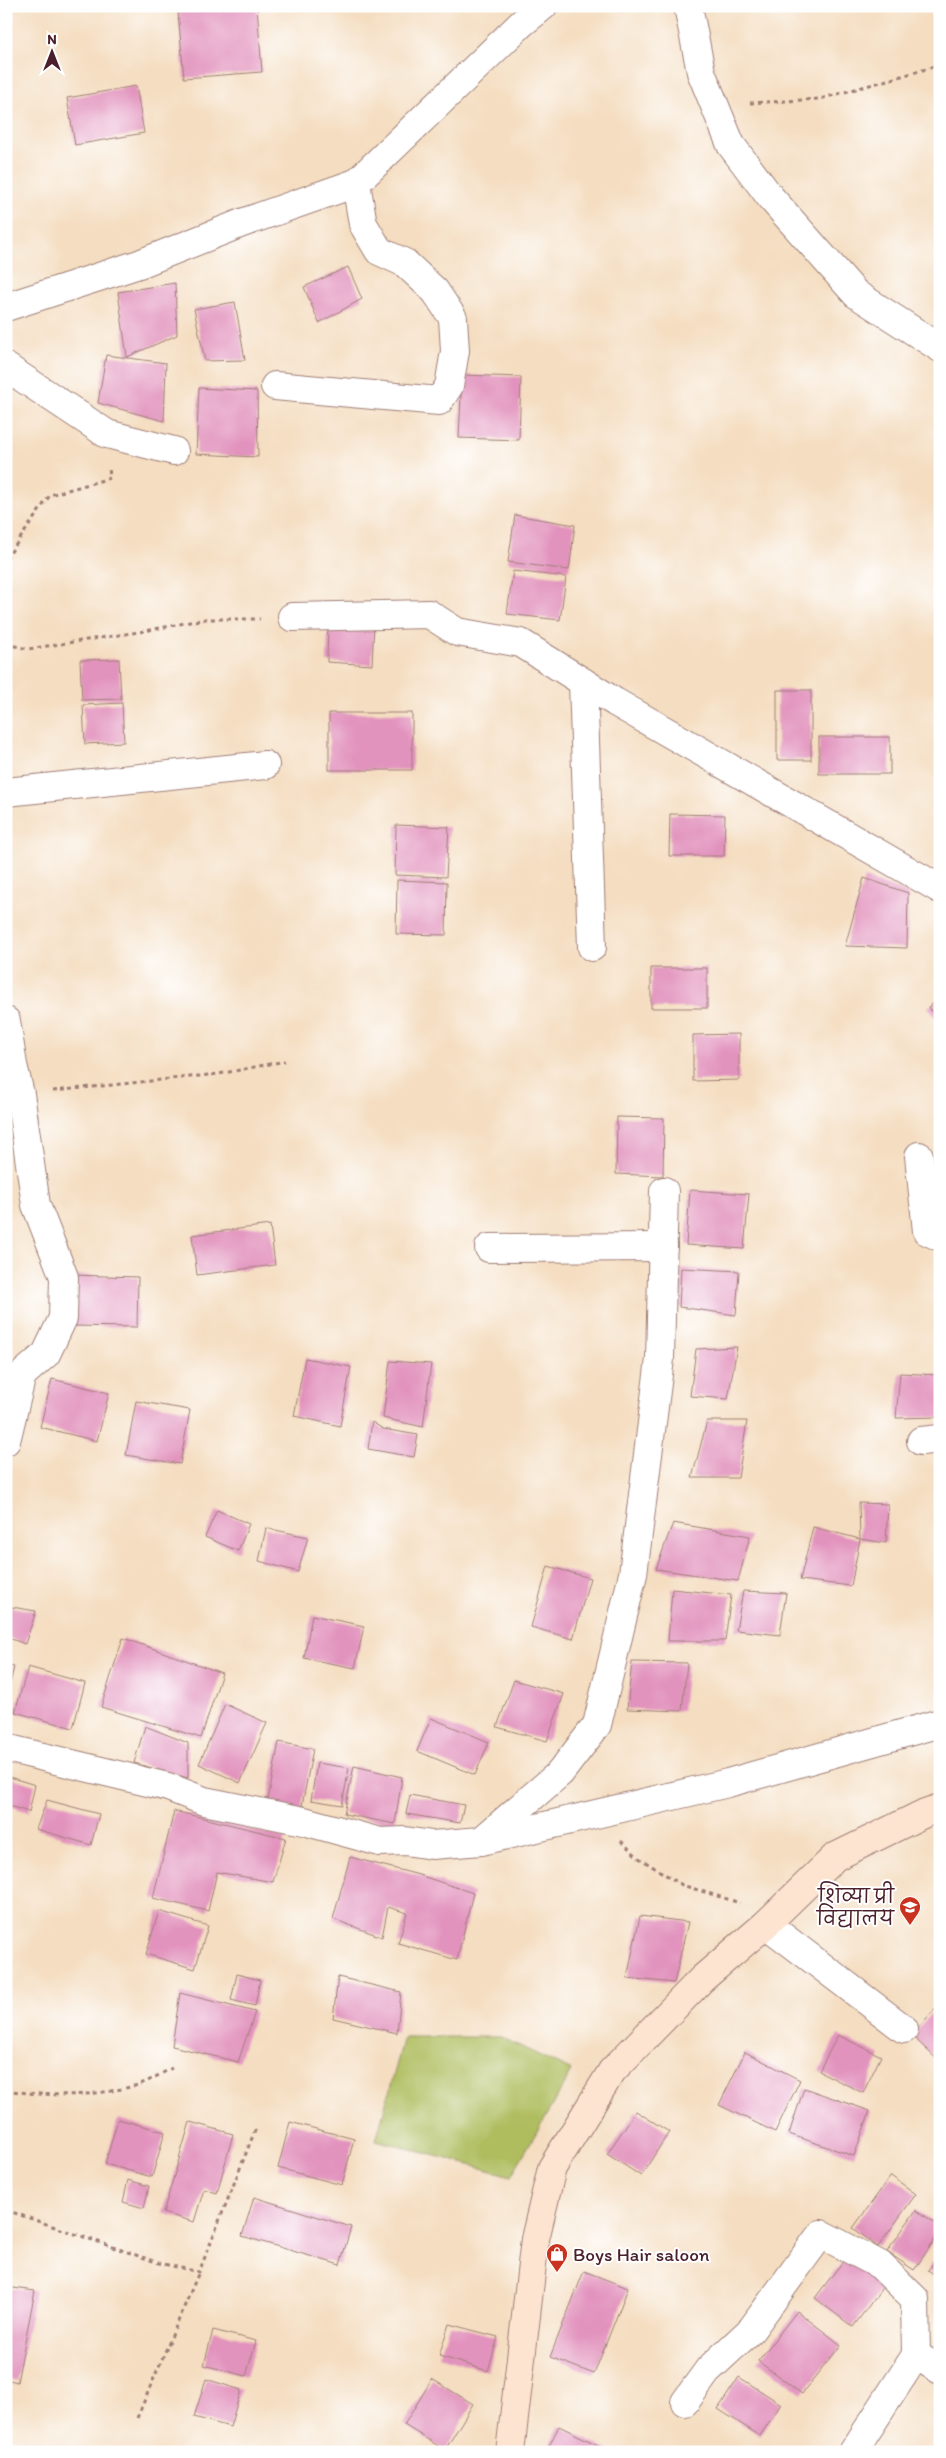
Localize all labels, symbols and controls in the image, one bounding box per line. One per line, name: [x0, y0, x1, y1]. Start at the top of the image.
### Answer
north arrow: [28, 28, 78, 78]
text: N: [47, 31, 57, 48]
place label: शिव्या प्री विद्यालय: [816, 1881, 896, 1930]
school or university icon: शिव्या प्री विद्यालय: [898, 1895, 922, 1926]
shop icon: Boys Hair saloon: [545, 2242, 569, 2273]
place label: Boys Hair saloon: [573, 2243, 710, 2266]

